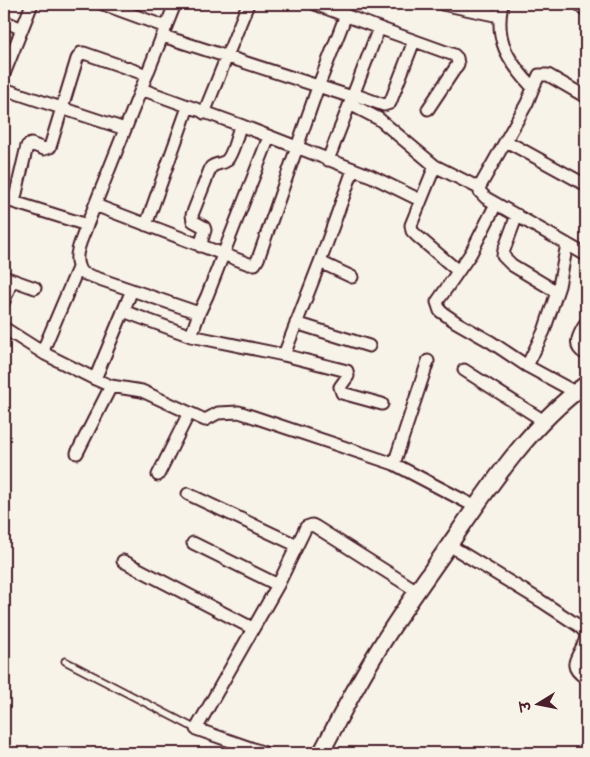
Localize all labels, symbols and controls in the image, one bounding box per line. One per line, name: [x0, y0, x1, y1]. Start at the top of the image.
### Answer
north arrow: [512, 680, 562, 730]
text: उ: [516, 698, 535, 714]

